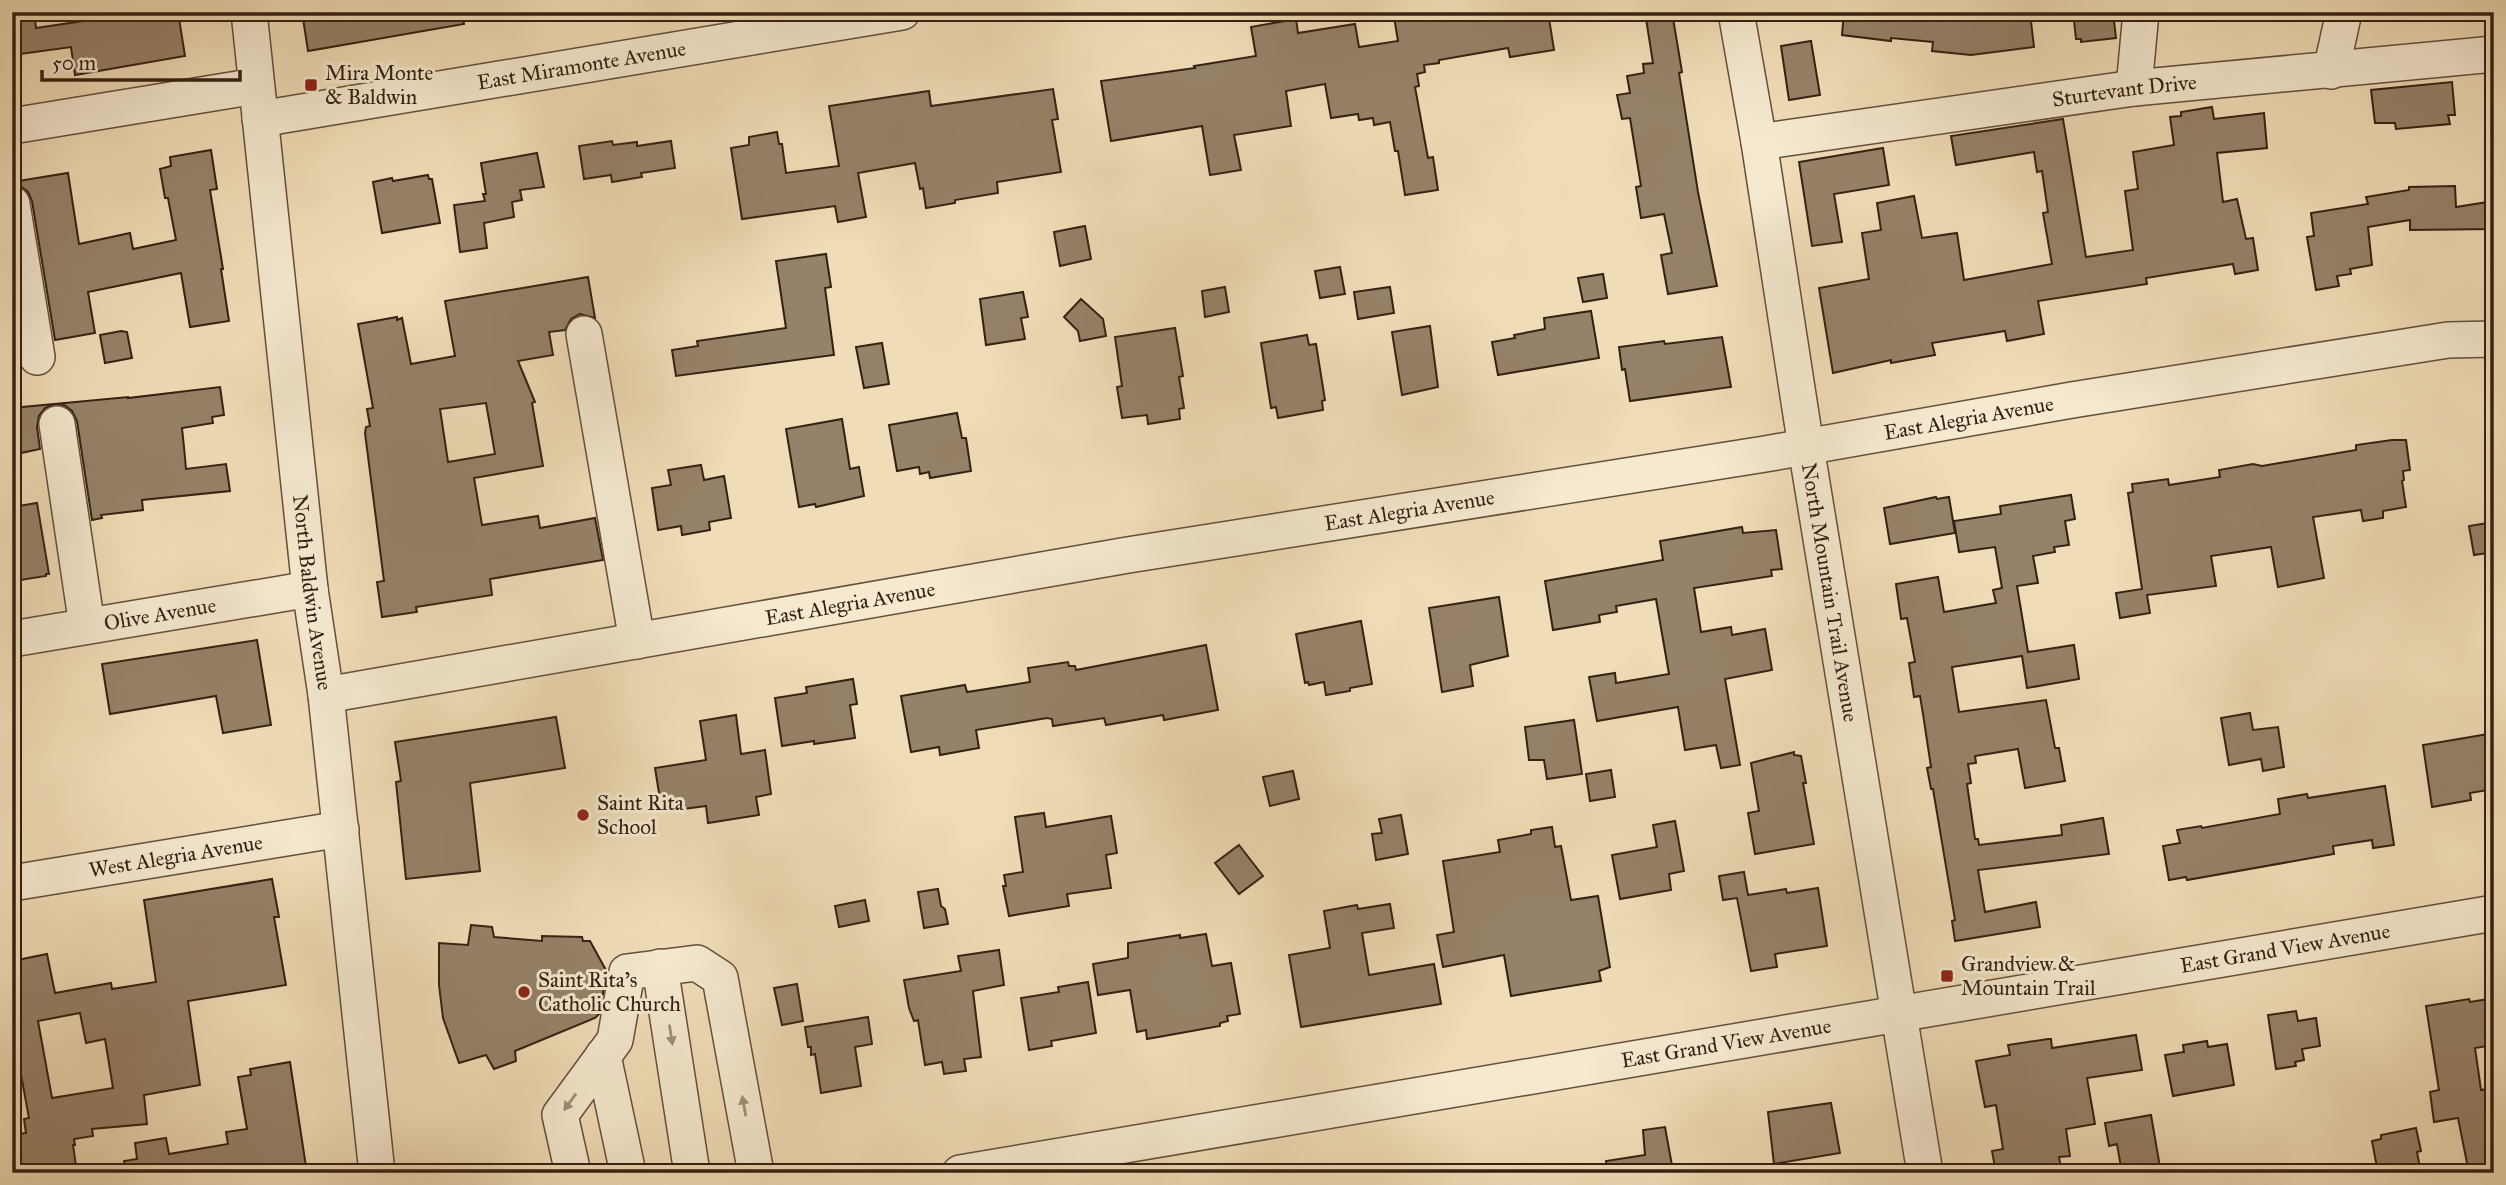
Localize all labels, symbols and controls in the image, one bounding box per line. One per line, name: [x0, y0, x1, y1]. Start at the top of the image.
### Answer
street label: East Miramonte Avenue: [475, 35, 688, 96]
scale bar: [42, 38, 240, 82]
text: 50 m: [52, 50, 97, 76]
place label: Mira Monte & Baldwin: [325, 60, 434, 110]
street label: Sturtevant Drive: [2050, 69, 2198, 113]
marker: Mira Monte & Baldwin: [303, 77, 319, 93]
street label: East Alegria Avenue: [1882, 390, 2056, 446]
street label: North Mountain Trail Avenue: [1796, 461, 1864, 724]
street label: East Alegria Avenue: [1322, 484, 1497, 537]
street label: North Baldwin Avenue: [287, 493, 338, 692]
street label: East Alegria Avenue: [763, 576, 937, 631]
street label: Olive Avenue: [102, 592, 218, 636]
place label: Saint Rita School: [597, 790, 684, 840]
marker: Saint Rita School: [575, 807, 591, 823]
street label: West Alegria Avenue: [87, 829, 265, 883]
street label: East Grand View Avenue: [2178, 918, 2392, 979]
place label: Grandview & Mountain Trail: [1961, 951, 2096, 1001]
place label: Saint Rita's Catholic Church: [538, 967, 681, 1017]
marker: Grandview & Mountain Trail: [1939, 968, 1955, 984]
marker: Saint Rita's Catholic Church: [516, 984, 532, 1000]
street label: East Grand View Avenue: [1619, 1013, 1833, 1074]
one-way arrow: [666, 1024, 677, 1046]
one-way arrow: [563, 1093, 577, 1111]
one-way arrow: [738, 1095, 749, 1117]

